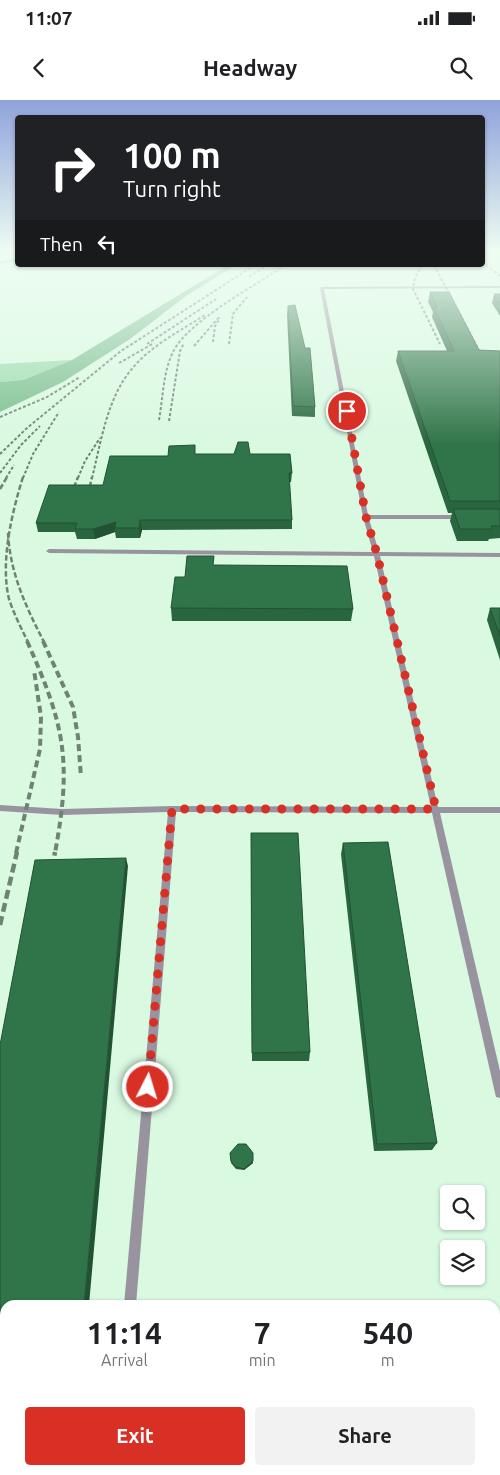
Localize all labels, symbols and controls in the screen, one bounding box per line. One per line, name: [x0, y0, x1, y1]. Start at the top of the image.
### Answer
text: 11:07: [25, 7, 73, 29]
icon: back: [25, 54, 53, 82]
icon: search: [447, 54, 475, 82]
text: Headway: [203, 55, 297, 80]
icon: right: [40, 135, 105, 200]
text: 100 m: [123, 135, 221, 175]
text: Turn right: [123, 176, 221, 201]
icon: left: [93, 230, 121, 258]
text: Then: [40, 233, 83, 255]
pin: [326, 390, 368, 432]
icon: arrive: [333, 397, 361, 425]
position arrow: [121, 1060, 173, 1112]
map controls: [440, 1185, 485, 1285]
button: search: [440, 1185, 485, 1230]
button: layers: [440, 1240, 485, 1285]
text: 11:14: [87, 1316, 162, 1350]
text: 7: [254, 1316, 271, 1350]
text: 540: [362, 1316, 413, 1350]
text: Arrival: [101, 1351, 148, 1369]
text: min: [249, 1351, 276, 1369]
text: m: [381, 1351, 395, 1369]
button: Exit: [25, 1407, 245, 1465]
button: Share: [255, 1407, 475, 1465]

